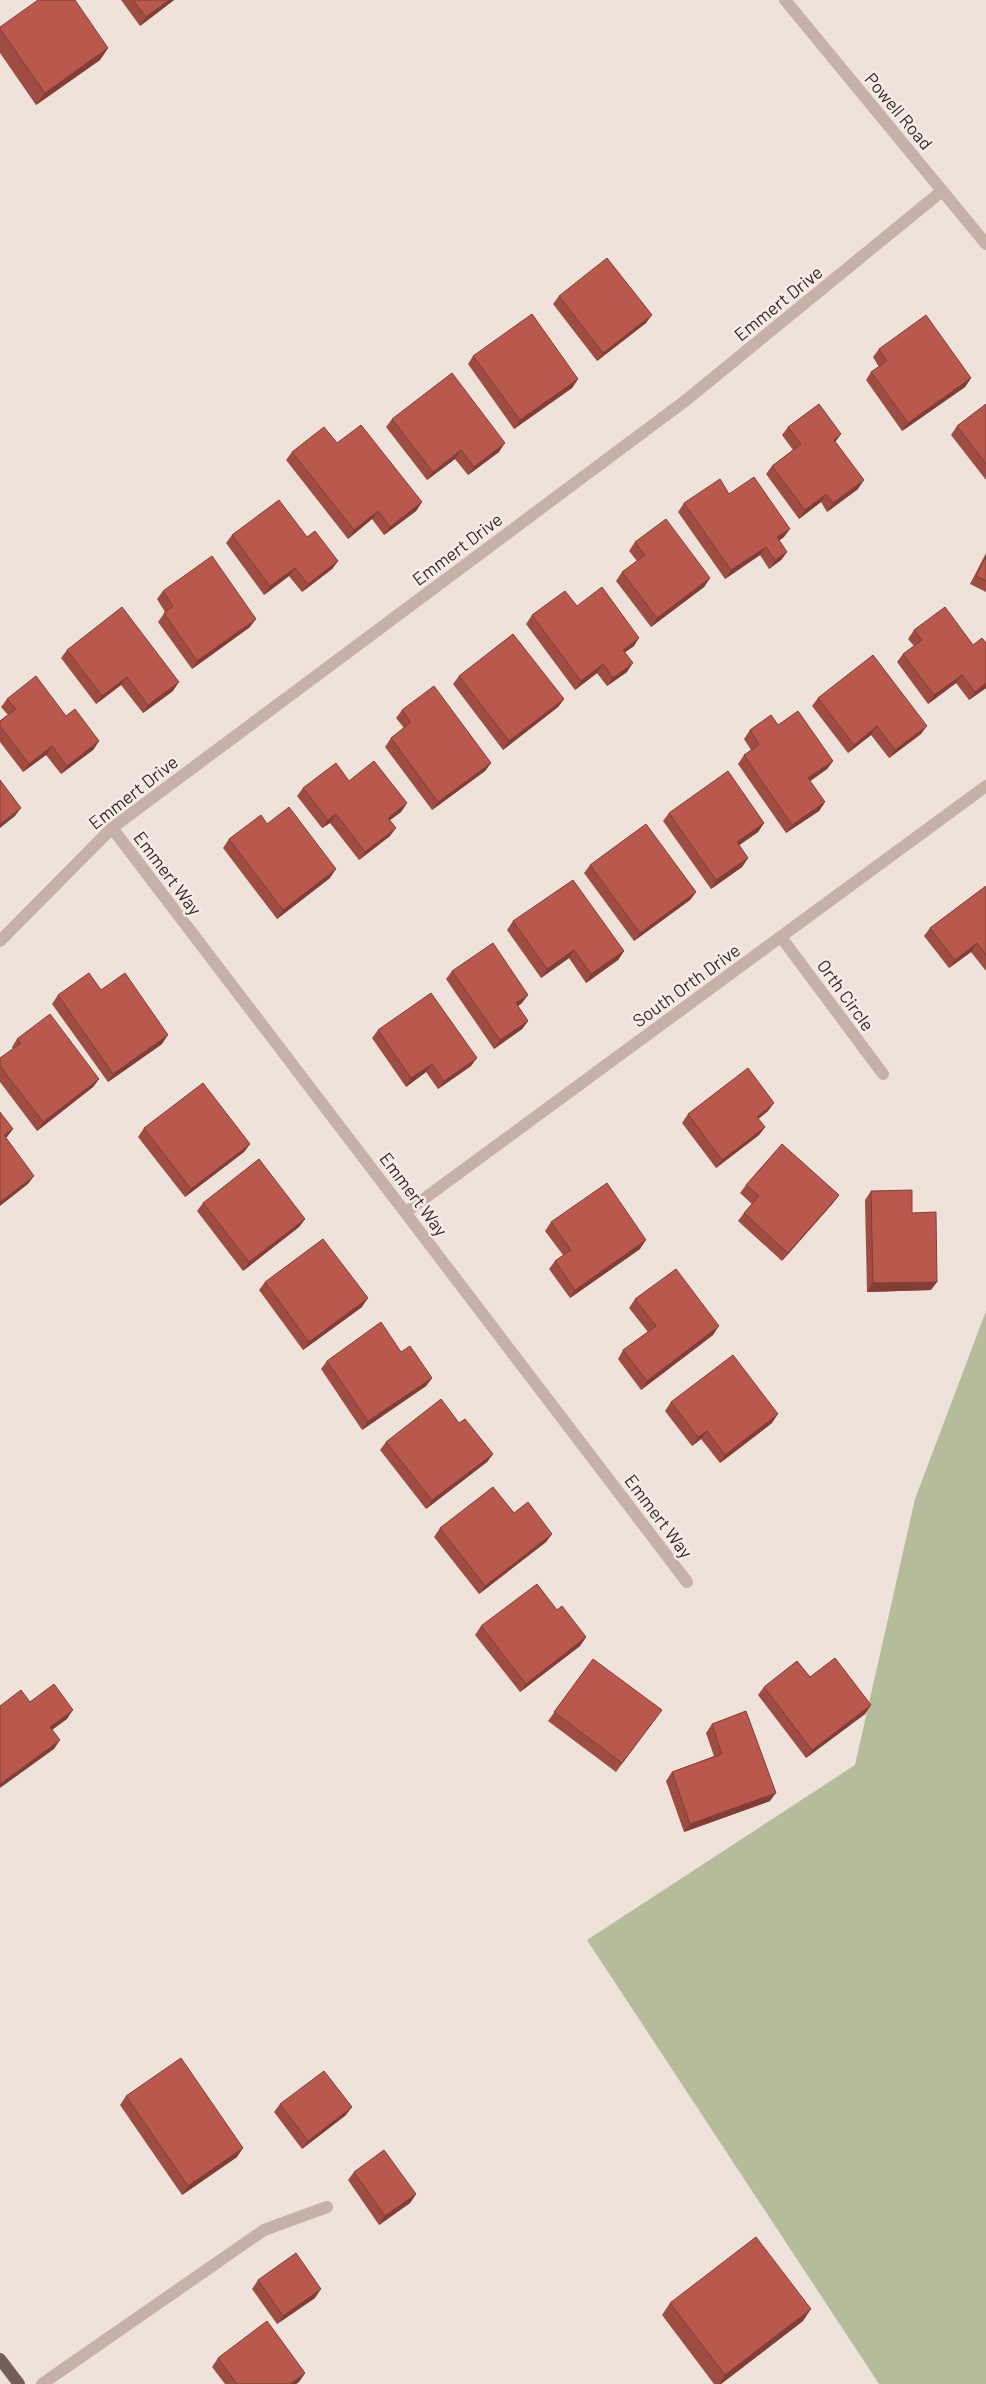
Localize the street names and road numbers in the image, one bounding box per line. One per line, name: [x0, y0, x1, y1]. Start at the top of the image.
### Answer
street label: Powell Road: [860, 68, 938, 154]
street label: Emmert Drive: [729, 261, 827, 345]
street label: Emmert Drive: [408, 508, 506, 590]
street label: Emmert Drive: [84, 750, 182, 834]
street label: Emmert Way: [129, 827, 207, 919]
street label: South Orth Drive: [628, 939, 744, 1031]
street label: Orth Circle: [813, 955, 879, 1035]
street label: Emmert Way: [375, 1148, 453, 1240]
street label: Emmert Way: [620, 1470, 698, 1562]

